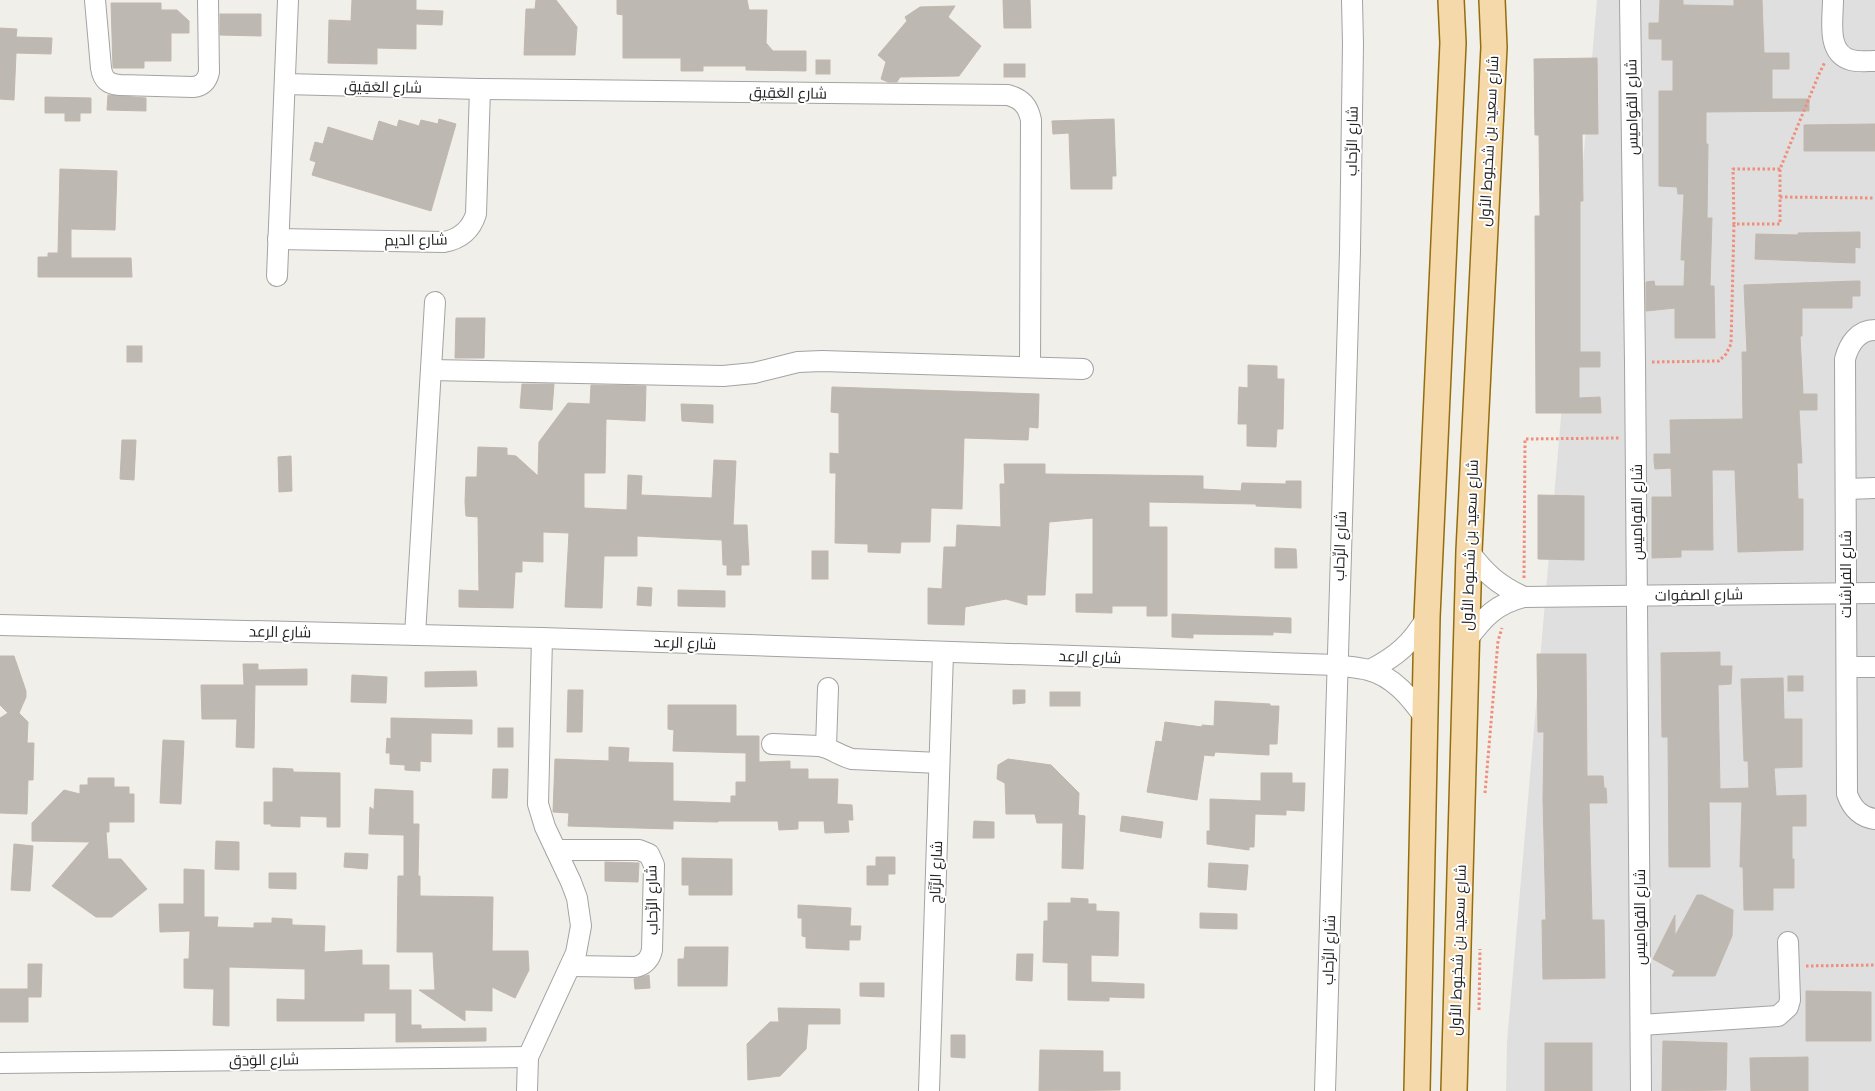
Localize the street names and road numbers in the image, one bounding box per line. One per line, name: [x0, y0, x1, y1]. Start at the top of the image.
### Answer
street label: شارع سعيد بن شخبوط الأول: [1475, 55, 1504, 227]
street label: شارع القواميس: [1621, 59, 1644, 155]
street label: شارع العَقِيق: [344, 76, 422, 99]
street label: شارع العَقِيق: [749, 82, 827, 105]
street label: شارع الرِّحاب: [1341, 106, 1364, 176]
street label: شارع الديم: [384, 229, 448, 252]
street label: شارع سعيد بن شخبوط الأول: [1457, 459, 1484, 631]
street label: شارع القواميس: [1627, 464, 1648, 560]
street label: شارع الرِّحاب: [1329, 511, 1352, 581]
street label: شارع الفراشات: [1836, 530, 1857, 618]
street label: شارع الصفوات: [1655, 584, 1743, 607]
street label: شارع الرعد: [249, 621, 311, 644]
street label: شارع الرعد: [653, 632, 717, 655]
street label: شارع الرعد: [1058, 646, 1122, 669]
street label: شارع الرِّتَاج: [925, 840, 948, 904]
street label: شارع سعيد بن شخبوط الأول: [1445, 864, 1472, 1036]
street label: شارع الرِّحاب: [641, 865, 664, 935]
street label: شارع القواميس: [1630, 869, 1651, 965]
street label: شارع الرِّحاب: [1318, 915, 1341, 985]
street label: شارع الوَدَق: [229, 1049, 299, 1072]

